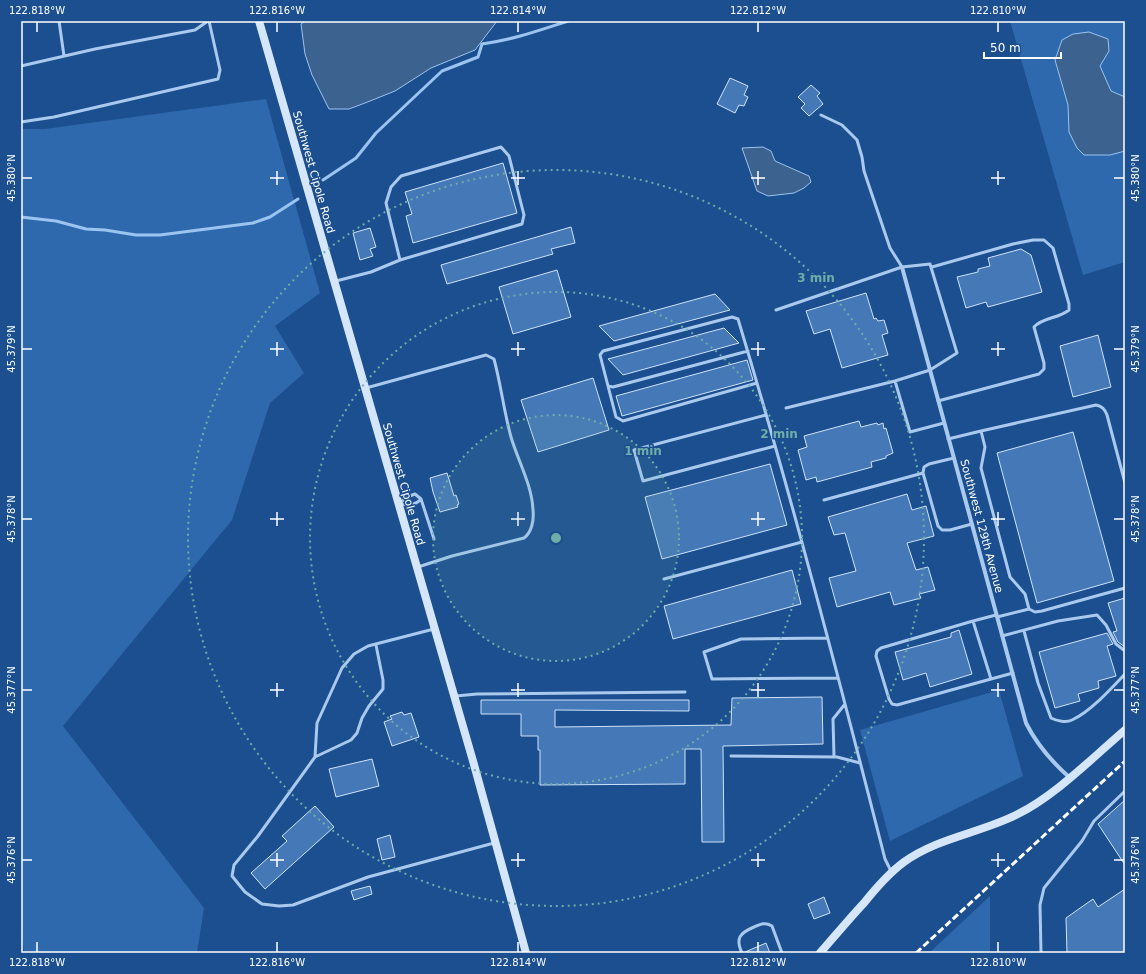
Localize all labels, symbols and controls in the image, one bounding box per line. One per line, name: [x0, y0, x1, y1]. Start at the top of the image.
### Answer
text: 122.818°W: [9, 5, 65, 16]
text: 122.816°W: [249, 5, 305, 16]
text: 122.814°W: [490, 5, 546, 16]
text: 122.812°W: [730, 5, 786, 16]
text: 122.810°W: [970, 5, 1026, 16]
scale bar: [984, 34, 1061, 60]
text: 50 m: [990, 41, 1021, 55]
street label: Southwest Cipole Road: [290, 109, 337, 235]
text: 45.380°N: [6, 154, 17, 202]
text: 45.380°N: [1130, 154, 1141, 202]
text: 3 min: [797, 271, 835, 285]
text: 45.379°N: [6, 325, 17, 373]
text: 45.379°N: [1130, 325, 1141, 373]
street label: Southwest Cipole Road: [380, 421, 427, 547]
text: 2 min: [760, 427, 798, 441]
text: 1 min: [624, 444, 662, 458]
street label: Southwest 129th Avenue: [957, 458, 1006, 595]
text: 45.378°N: [6, 495, 17, 543]
text: 45.378°N: [1130, 495, 1141, 543]
centre of rings: [549, 531, 563, 545]
text: 45.377°N: [6, 666, 17, 714]
text: 45.377°N: [1130, 666, 1141, 714]
text: 45.376°N: [6, 836, 17, 884]
text: 45.376°N: [1130, 836, 1141, 884]
text: 122.818°W: [9, 957, 65, 968]
text: 122.816°W: [249, 957, 305, 968]
text: 122.814°W: [490, 957, 546, 968]
text: 122.812°W: [730, 957, 786, 968]
text: 122.810°W: [970, 957, 1026, 968]

